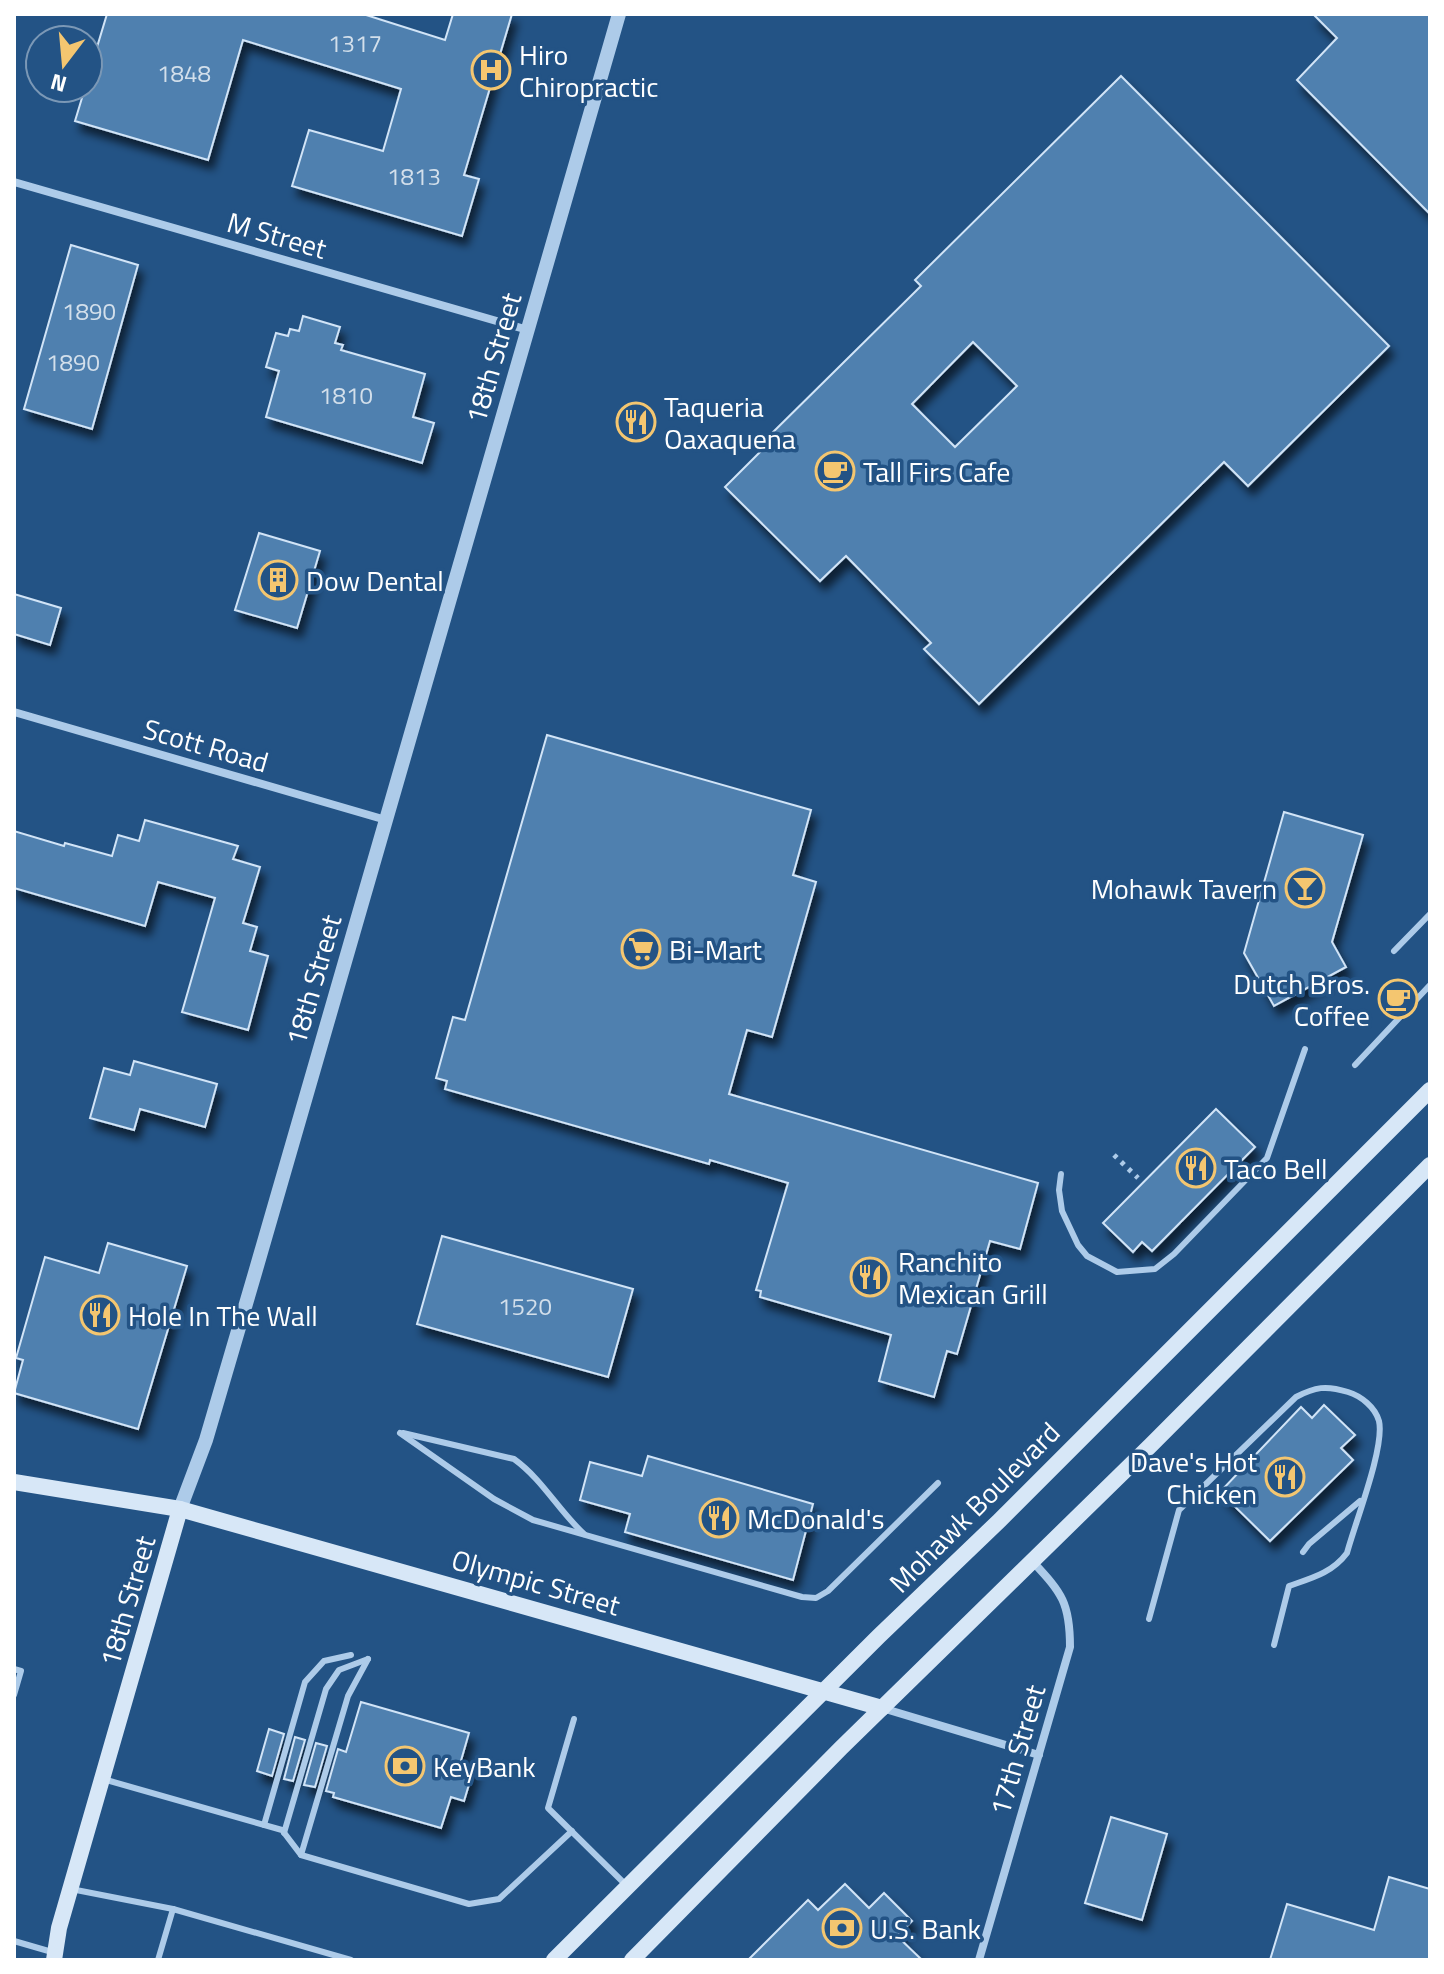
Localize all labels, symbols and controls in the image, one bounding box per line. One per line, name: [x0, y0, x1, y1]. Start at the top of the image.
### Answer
north arrow: [24, 24, 104, 104]
house number: 1317: [328, 25, 382, 61]
place label: Hiro Chiropractic: [519, 33, 658, 108]
hospital icon: Hiro Chiropractic: [470, 49, 512, 91]
house number: 1848: [157, 55, 211, 91]
text: N: [46, 65, 71, 102]
house number: 1813: [387, 158, 441, 194]
street label: M Street: [222, 200, 332, 270]
street label: 18th Street: [454, 287, 532, 429]
house number: 1890: [62, 293, 116, 329]
house number: 1890: [46, 344, 100, 380]
house number: 1810: [319, 377, 373, 413]
place label: Taqueria Oaxaquena: [664, 385, 796, 460]
restaurant icon: Taqueria Oaxaquena: [615, 401, 657, 443]
cafe icon: Tall Firs Cafe: [814, 450, 856, 492]
place label: Tall Firs Cafe: [863, 450, 1011, 493]
building icon: Dow Dental: [257, 559, 299, 601]
place label: Dow Dental: [306, 559, 444, 602]
street label: Scott Road: [138, 707, 274, 783]
place label: Mohawk Tavern: [1091, 867, 1277, 910]
bar icon: Mohawk Tavern: [1284, 867, 1326, 909]
street label: 18th Street: [274, 909, 352, 1051]
supermarket icon: Bi-Mart: [620, 928, 662, 970]
place label: Bi-Mart: [669, 928, 762, 971]
place label: Dutch Bros. Coffee: [1233, 962, 1370, 1037]
cafe icon: Dutch Bros. Coffee: [1377, 978, 1419, 1020]
restaurant icon: Taco Bell: [1175, 1147, 1217, 1189]
place label: Taco Bell: [1224, 1147, 1328, 1190]
place label: Ranchito Mexican Grill: [898, 1240, 1048, 1315]
restaurant icon: Ranchito Mexican Grill: [849, 1256, 891, 1298]
house number: 1520: [498, 1288, 552, 1324]
restaurant icon: Hole In The Wall: [79, 1294, 121, 1336]
place label: Hole In The Wall: [128, 1294, 318, 1337]
street label: Mohawk Boulevard: [879, 1412, 1069, 1602]
place label: Dave's Hot Chicken: [1130, 1440, 1257, 1515]
restaurant icon: Dave's Hot Chicken: [1264, 1456, 1306, 1498]
restaurant icon: McDonald's: [698, 1497, 740, 1539]
place label: McDonald's: [747, 1497, 884, 1540]
street label: 18th Street: [88, 1530, 166, 1672]
street label: Olympic Street: [447, 1537, 625, 1627]
street label: 17th Street: [978, 1679, 1056, 1821]
bank icon: KeyBank: [384, 1745, 426, 1787]
place label: KeyBank: [433, 1745, 536, 1788]
bank icon: U.S. Bank: [821, 1907, 863, 1949]
place label: U.S. Bank: [870, 1907, 981, 1950]

